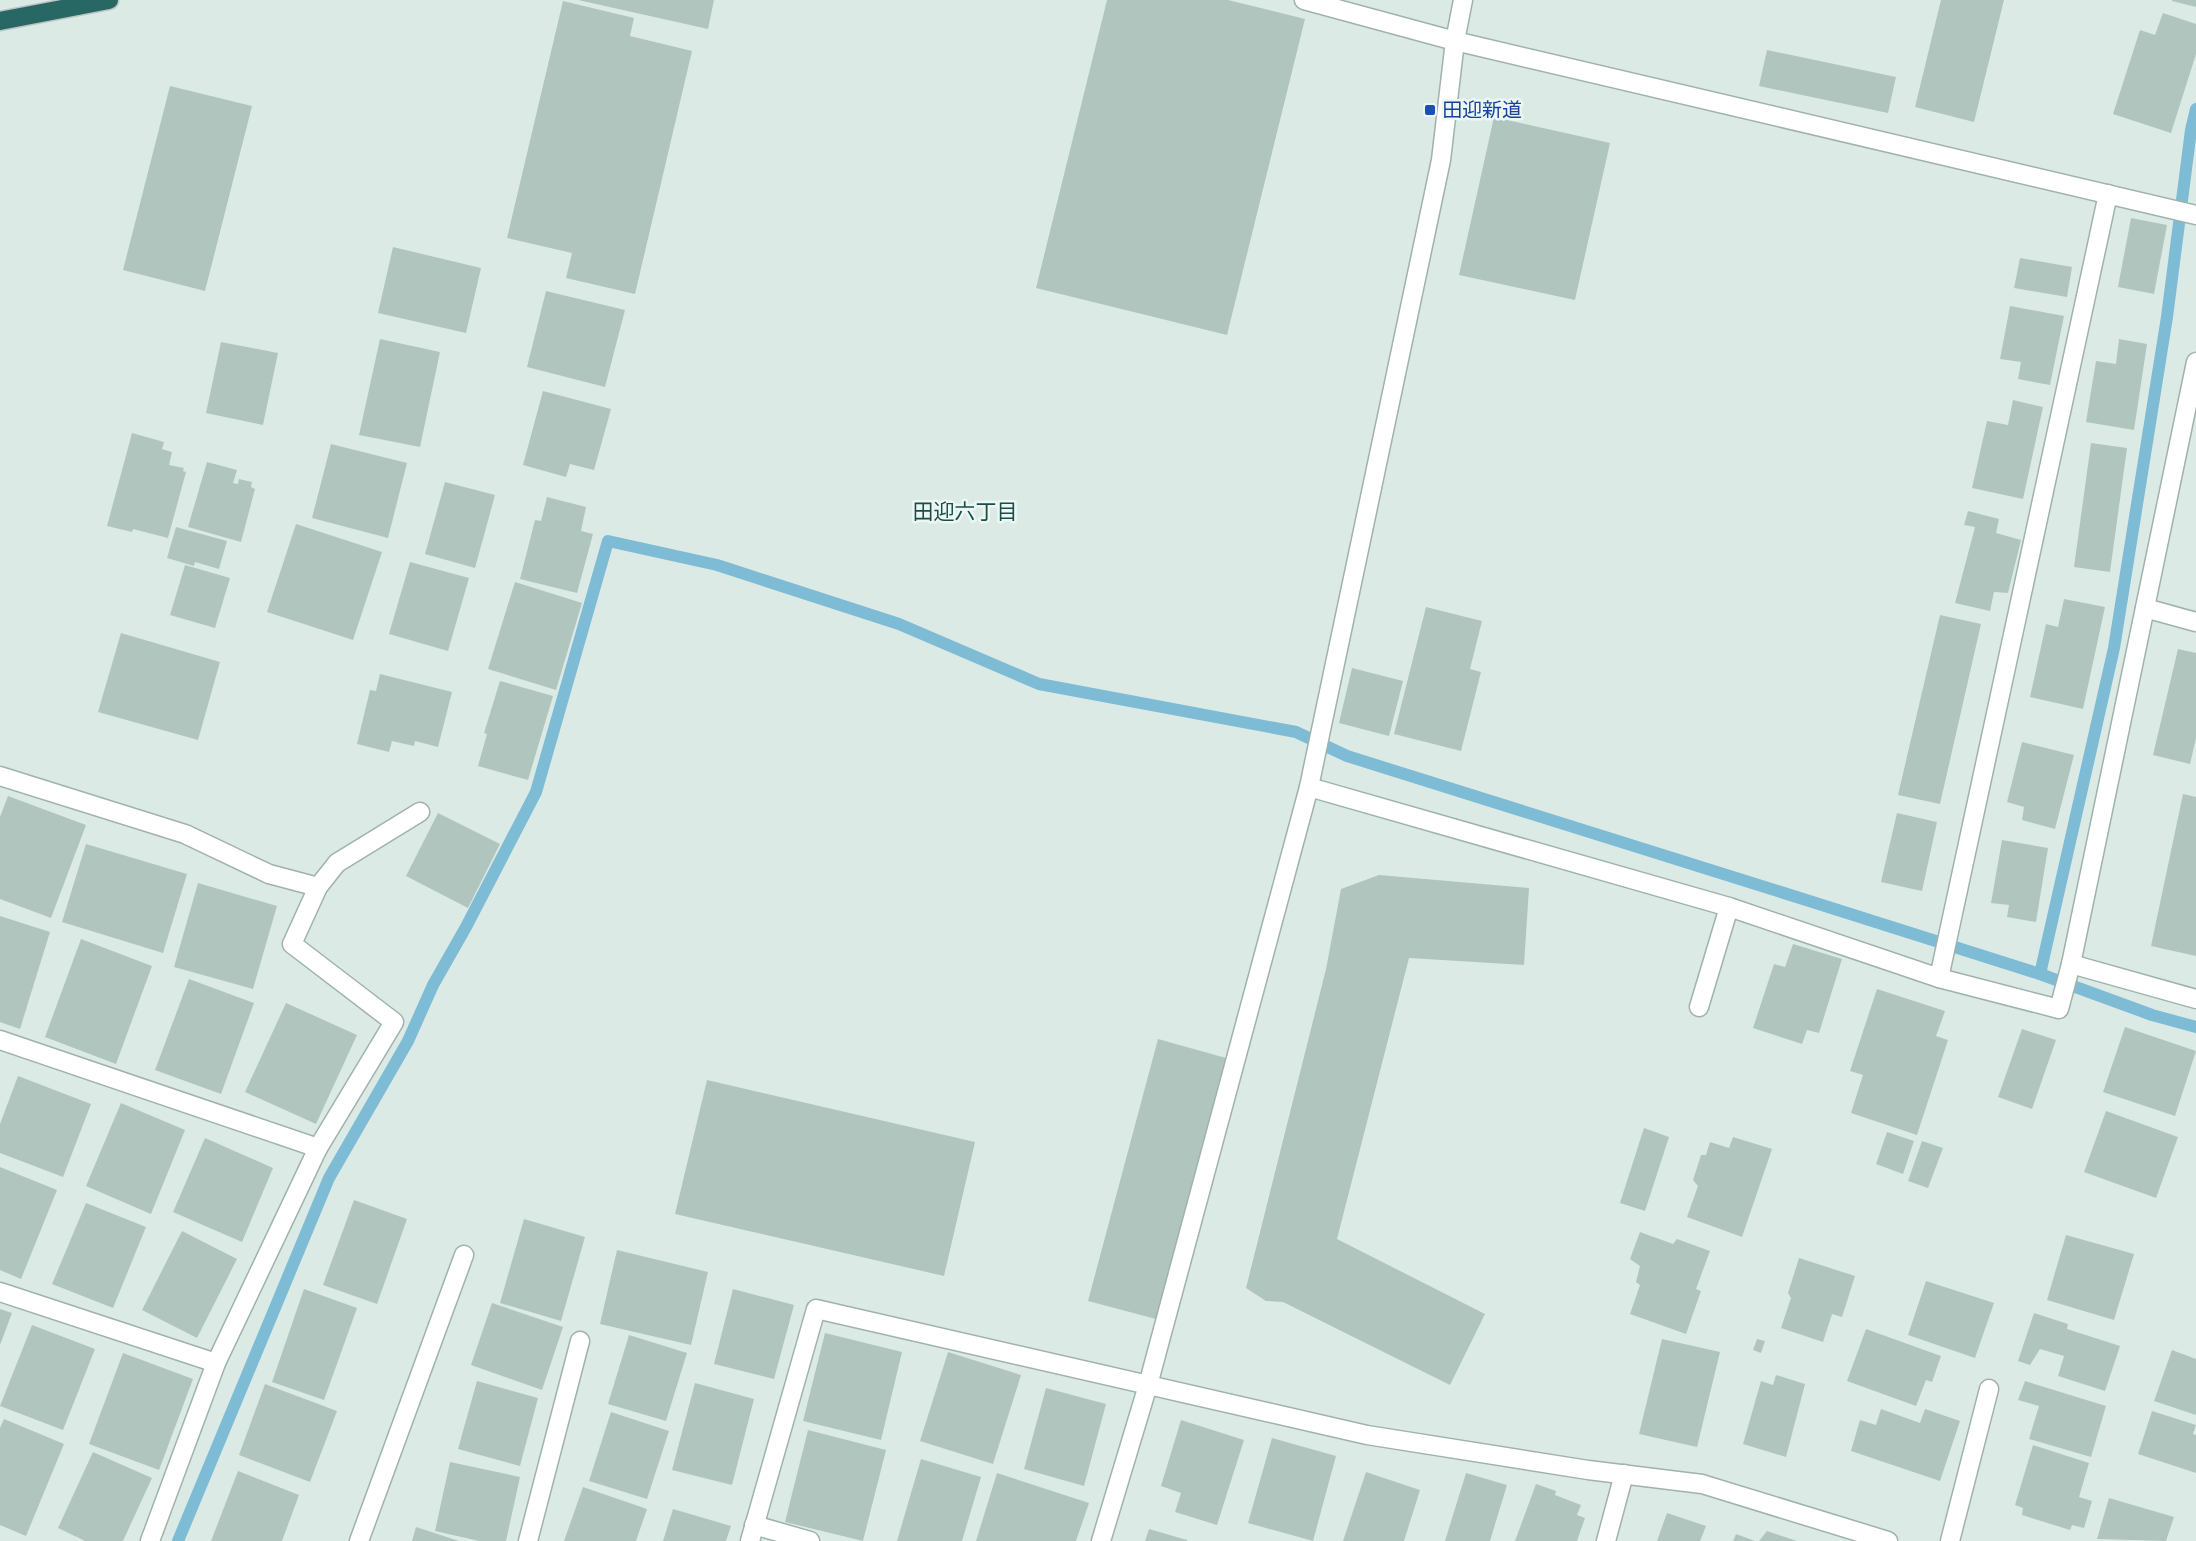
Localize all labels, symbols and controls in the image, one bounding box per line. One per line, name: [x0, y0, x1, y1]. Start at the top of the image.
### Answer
place label: 田迎新道: [1442, 98, 1522, 122]
marker: 田迎新道: [1423, 103, 1437, 117]
district label: 田迎六丁目: [913, 499, 1018, 524]

